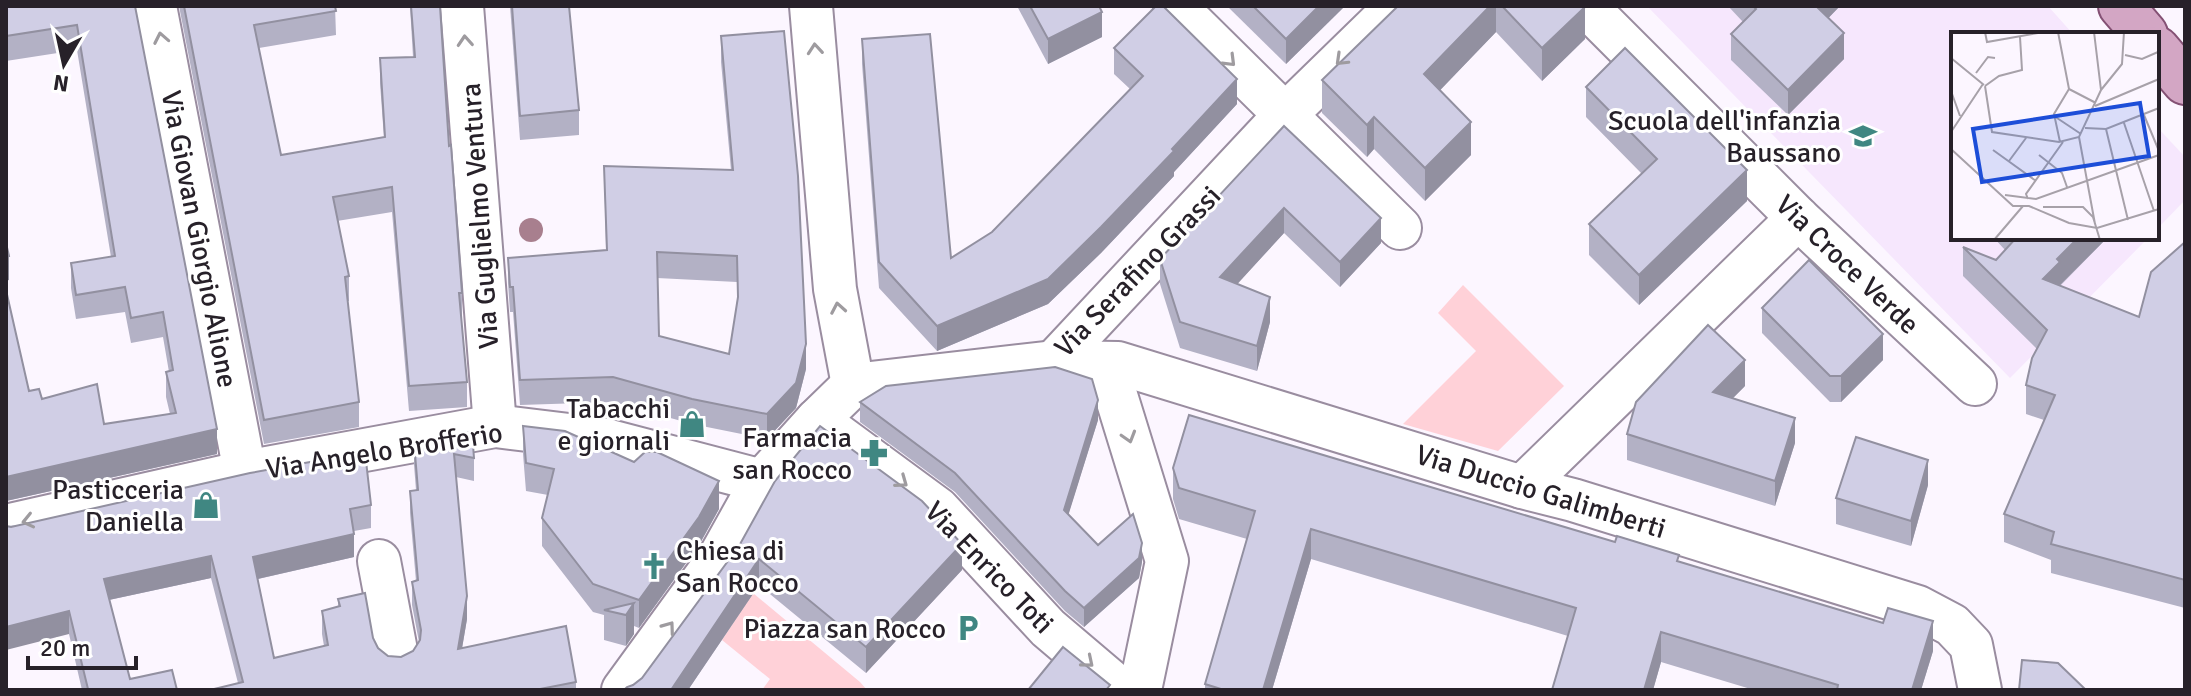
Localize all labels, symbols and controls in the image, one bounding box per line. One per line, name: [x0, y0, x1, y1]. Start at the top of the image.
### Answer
north arrow: [24, 24, 104, 104]
one-way arrow: [154, 32, 171, 45]
inset map: [1951, 32, 2159, 240]
one-way arrow: [457, 34, 474, 47]
one-way arrow: [807, 42, 824, 55]
one-way arrow: [1336, 51, 1350, 66]
one-way arrow: [1220, 52, 1235, 66]
text: N: [51, 69, 71, 98]
street label: Via Guglielmo Ventura: [454, 82, 506, 350]
street label: Via Giovan Giorgio Alione: [154, 88, 244, 391]
place label: Scuola dell'infanzia Baussano: [1608, 104, 1841, 170]
school or university icon: Scuola dell'infanzia Baussano: [1848, 121, 1878, 151]
street label: Via Serafino Grassi: [1047, 179, 1228, 364]
street label: Via Croce Verde: [1769, 188, 1926, 342]
one-way arrow: [831, 301, 848, 315]
place label: Tabacchi e giornali: [558, 392, 670, 458]
shop icon: Tabacchi e giornali: [677, 409, 707, 439]
street label: Via Angelo Brofferio: [263, 415, 505, 486]
place label: Farmacia san Rocco: [732, 421, 852, 487]
one-way arrow: [1120, 430, 1136, 444]
pharmacy icon: Farmacia san Rocco: [859, 438, 889, 468]
street label: Via Duccio Galimberti: [1412, 438, 1670, 546]
place label: Pasticceria Daniella: [52, 473, 184, 539]
one-way arrow: [893, 473, 908, 487]
shop icon: Pasticceria Daniella: [191, 490, 221, 520]
street label: Via Enrico Toti: [918, 495, 1061, 641]
one-way arrow: [22, 512, 36, 529]
place label: Chiesa di San Rocco: [676, 534, 799, 600]
church icon: Chiesa di San Rocco: [639, 551, 669, 581]
place label: Piazza san Rocco: [743, 612, 946, 646]
parking icon: Piazza san Rocco: [953, 613, 983, 643]
scale bar: [28, 620, 136, 670]
one-way arrow: [660, 621, 674, 636]
text: 20 m: [40, 633, 90, 663]
one-way arrow: [1079, 653, 1094, 667]

